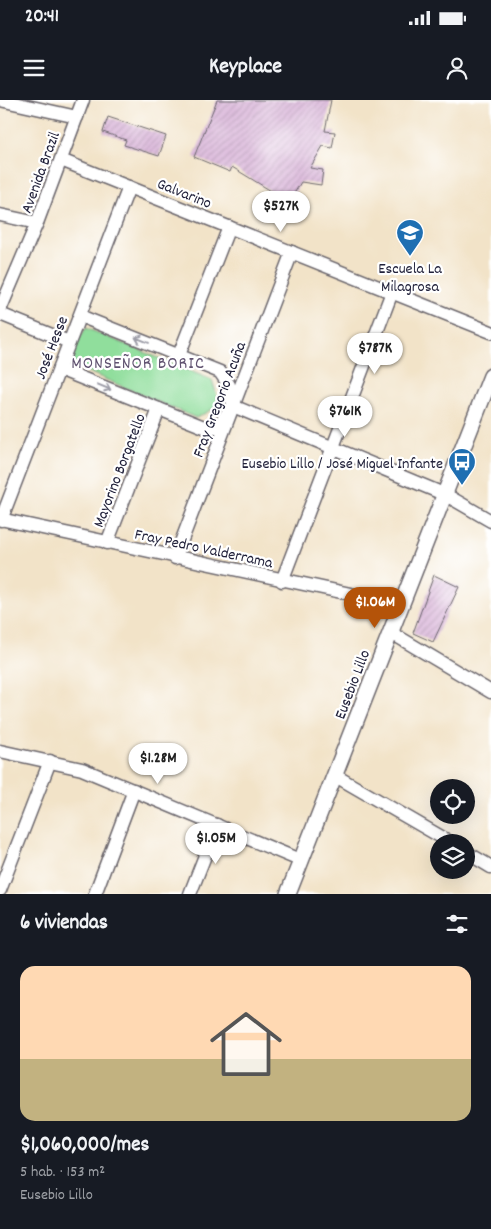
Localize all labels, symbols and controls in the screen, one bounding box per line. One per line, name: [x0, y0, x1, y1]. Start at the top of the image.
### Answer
text: 20:41: [25, 4, 59, 31]
text: Keyplace: [209, 52, 282, 83]
icon: menu: [20, 54, 48, 82]
icon: person: [443, 54, 471, 82]
street label: Avenida Brazil: [16, 129, 67, 217]
street label: Galvarino: [153, 173, 215, 216]
pin: $527K: [246, 190, 316, 233]
text: $527K: [263, 195, 299, 218]
school or university icon: Escuela La Milagrosa: [395, 218, 425, 257]
place label: Escuela La Milagrosa: [378, 258, 442, 299]
street label: José Hesse: [30, 313, 75, 383]
pin: $787K: [340, 332, 410, 375]
one-way arrow: [135, 335, 150, 345]
text: $787K: [358, 337, 392, 360]
street label: Fray Gregorio Acuña: [188, 338, 253, 461]
district label: MONSEÑOR BORIC: [71, 352, 205, 377]
one-way arrow: [96, 383, 111, 393]
pin: $761K: [310, 396, 380, 438]
text: $761K: [329, 400, 361, 423]
street label: Mayorino Borgatello: [88, 411, 153, 531]
bus stop icon: Eusebio Lillo / José Miguel Infante: [447, 447, 477, 486]
place label: Eusebio Lillo / José Miguel Infante: [242, 453, 443, 476]
street label: Fray Pedro Valderrama: [132, 524, 275, 575]
pin: $1.06M: [334, 586, 416, 629]
text: $1.06M: [355, 591, 395, 614]
street label: Eusebio Lillo: [330, 647, 377, 723]
pin: $1.28M: [117, 742, 199, 785]
text: $1.28M: [139, 747, 177, 770]
map controls: [430, 779, 475, 879]
button: locate: [430, 779, 475, 824]
pin: $1.05M: [175, 822, 257, 865]
text: $1.05M: [196, 827, 236, 850]
button: layers: [430, 834, 475, 879]
text: 6 viviendas: [20, 909, 108, 939]
icon: filters: [443, 910, 471, 938]
icon: home: [201, 999, 291, 1089]
text: $1,060,000/mes: [20, 1131, 149, 1161]
text: 5 hab. · 153 m²: [20, 1161, 105, 1184]
text: Eusebio Lillo: [20, 1184, 93, 1207]

